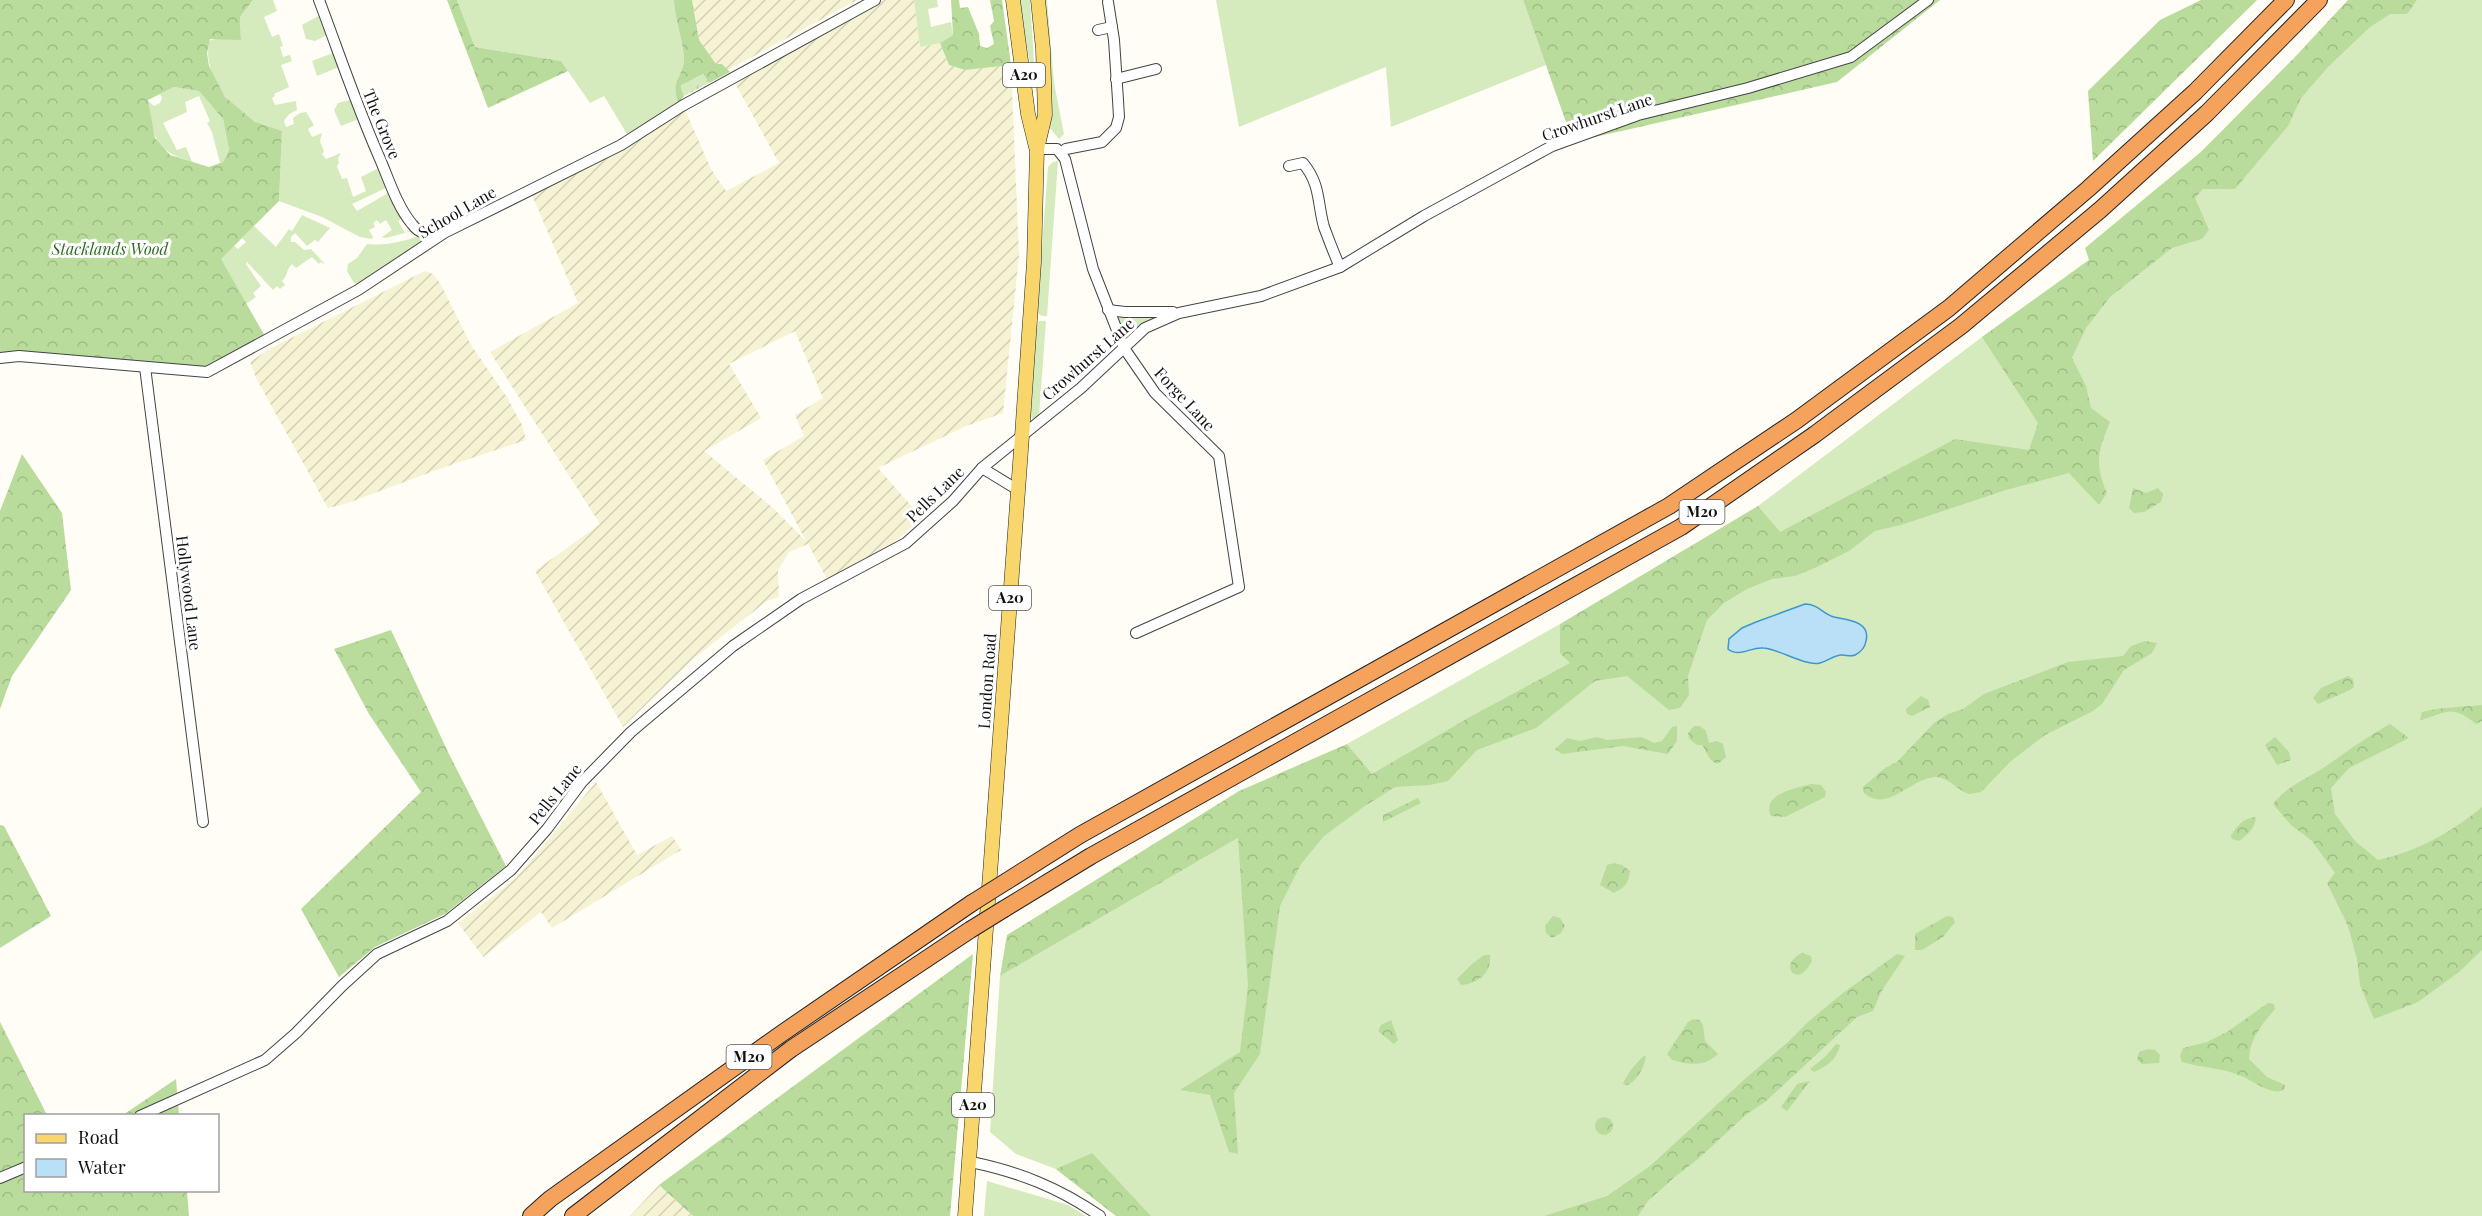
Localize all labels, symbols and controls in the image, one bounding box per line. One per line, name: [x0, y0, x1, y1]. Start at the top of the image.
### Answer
road number: A20: [1003, 63, 1045, 87]
street label: The Grove: [359, 86, 406, 162]
street label: Crowhurst Lane: [1539, 88, 1655, 145]
street label: School Lane: [414, 181, 500, 242]
park label: Stacklands Wood: [51, 238, 170, 259]
street label: Crowhurst Lane: [1037, 313, 1138, 405]
street label: Forge Lane: [1150, 362, 1220, 435]
street label: Pells Lane: [901, 461, 968, 526]
road number: M20: [1680, 500, 1724, 524]
street label: Hollywood Lane: [172, 534, 207, 652]
road number: A20: [989, 586, 1031, 610]
street label: London Road: [973, 632, 1000, 729]
street label: Pells Lane: [524, 759, 586, 829]
road number: M20: [726, 1045, 771, 1069]
road number: A20: [952, 1093, 994, 1117]
legend: [24, 1114, 219, 1192]
text: Road: [78, 1125, 119, 1149]
text: Water: [77, 1155, 126, 1179]

